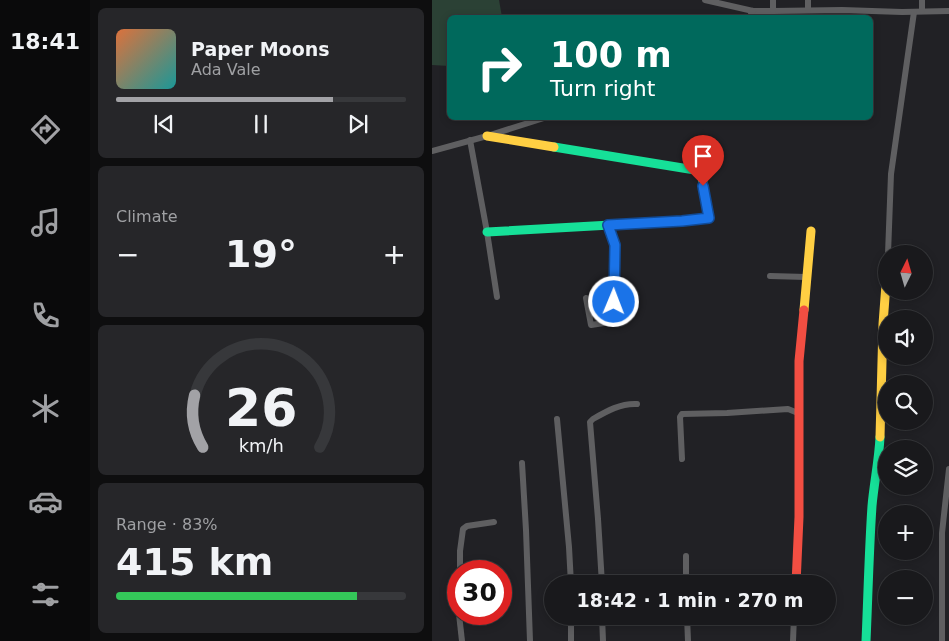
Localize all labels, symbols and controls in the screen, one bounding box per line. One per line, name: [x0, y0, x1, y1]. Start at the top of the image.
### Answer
text: 18:41: [10, 29, 80, 54]
icon: right: [467, 35, 532, 100]
text: 100 m: [550, 35, 672, 75]
text: Paper Moons: [191, 38, 330, 60]
text: Ada Vale: [191, 60, 261, 79]
text: Turn right: [550, 76, 655, 101]
icon: previous: [150, 110, 178, 138]
icon: pause: [247, 110, 275, 138]
icon: next: [344, 110, 372, 138]
icon: directions: [28, 112, 63, 147]
pin: [682, 135, 724, 186]
icon: arrive: [689, 142, 717, 170]
icon: music: [28, 205, 63, 240]
text: Climate: [116, 207, 178, 226]
text: 19°: [225, 232, 297, 276]
text: −: [116, 238, 139, 271]
text: +: [383, 238, 406, 271]
north arrow: [878, 245, 933, 300]
map controls: [878, 245, 933, 625]
position arrow: [587, 275, 639, 327]
icon: phone: [28, 298, 63, 333]
button: sound: [878, 310, 933, 365]
button: search: [878, 375, 933, 430]
text: 26: [225, 378, 297, 438]
icon: climate: [28, 391, 63, 426]
text: km/h: [238, 435, 284, 456]
button: layers: [878, 440, 933, 495]
icon: car: [28, 484, 63, 519]
button: +: [878, 505, 933, 560]
text: Range · 83%: [116, 515, 218, 534]
text: 415 km: [116, 540, 273, 584]
speed limit sign: 30: [447, 560, 512, 625]
button: −: [878, 570, 933, 625]
icon: filters: [28, 577, 63, 612]
text: 18:42 · 1 min · 270 m: [576, 589, 804, 611]

